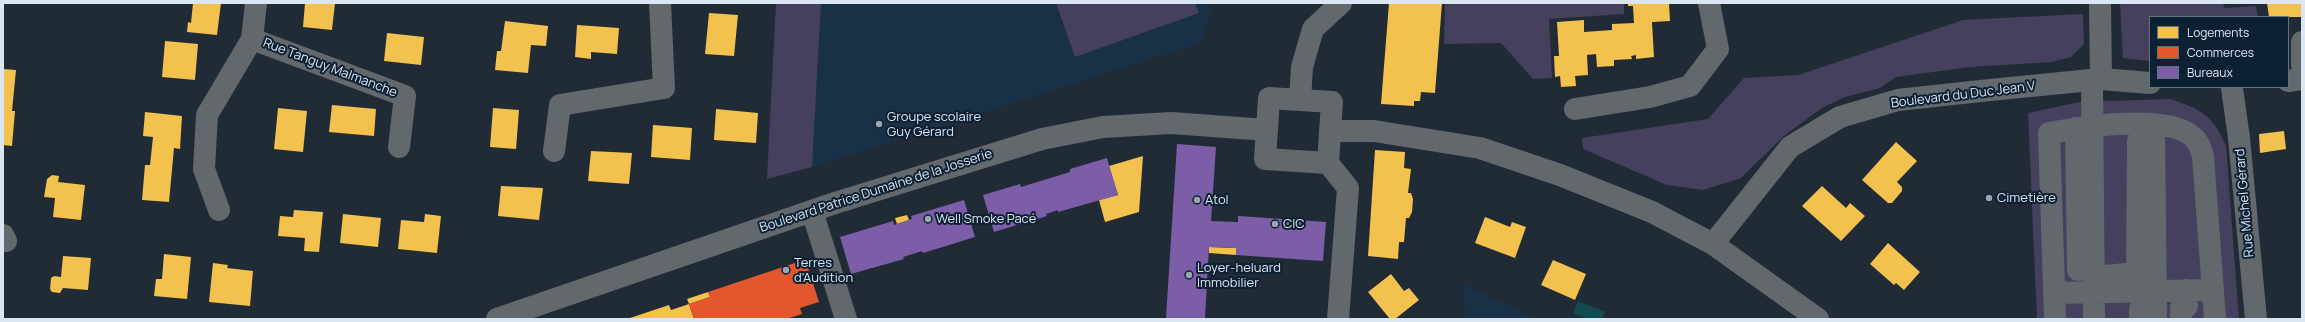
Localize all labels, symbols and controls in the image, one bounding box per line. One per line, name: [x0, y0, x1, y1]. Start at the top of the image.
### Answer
legend: [2149, 16, 2289, 88]
text: Logements: [2187, 24, 2249, 41]
street label: Rue Tanguy Malmanche: [261, 35, 399, 101]
text: Commerces: [2187, 44, 2254, 61]
text: Bureaux: [2187, 64, 2233, 81]
street label: Boulevard du Duc Jean V: [1890, 78, 2036, 112]
place label: Groupe scolaire Guy Gérard: [887, 109, 981, 140]
marker: Groupe scolaire Guy Gérard: [874, 119, 884, 129]
street label: Boulevard Patrice Dumaine de la Josserie: [758, 146, 994, 236]
street label: Rue Michel Gérard: [2232, 148, 2258, 258]
place label: Cimetière: [1997, 190, 2056, 206]
place label: Atol: [1205, 192, 1229, 208]
marker: Cimetière: [1984, 193, 1994, 203]
marker: Atol: [1192, 195, 1202, 205]
place label: Well Smoke Pacé: [936, 211, 1036, 227]
marker: Well Smoke Pacé: [923, 214, 933, 224]
place label: CIC: [1283, 216, 1305, 232]
marker: CIC: [1270, 219, 1280, 229]
place label: Terres d'Audition: [794, 255, 853, 286]
place label: Loyer-heluard Immobilier: [1197, 260, 1281, 291]
marker: Terres d'Audition: [781, 265, 791, 275]
marker: Loyer-heluard Immobilier: [1184, 270, 1194, 280]

